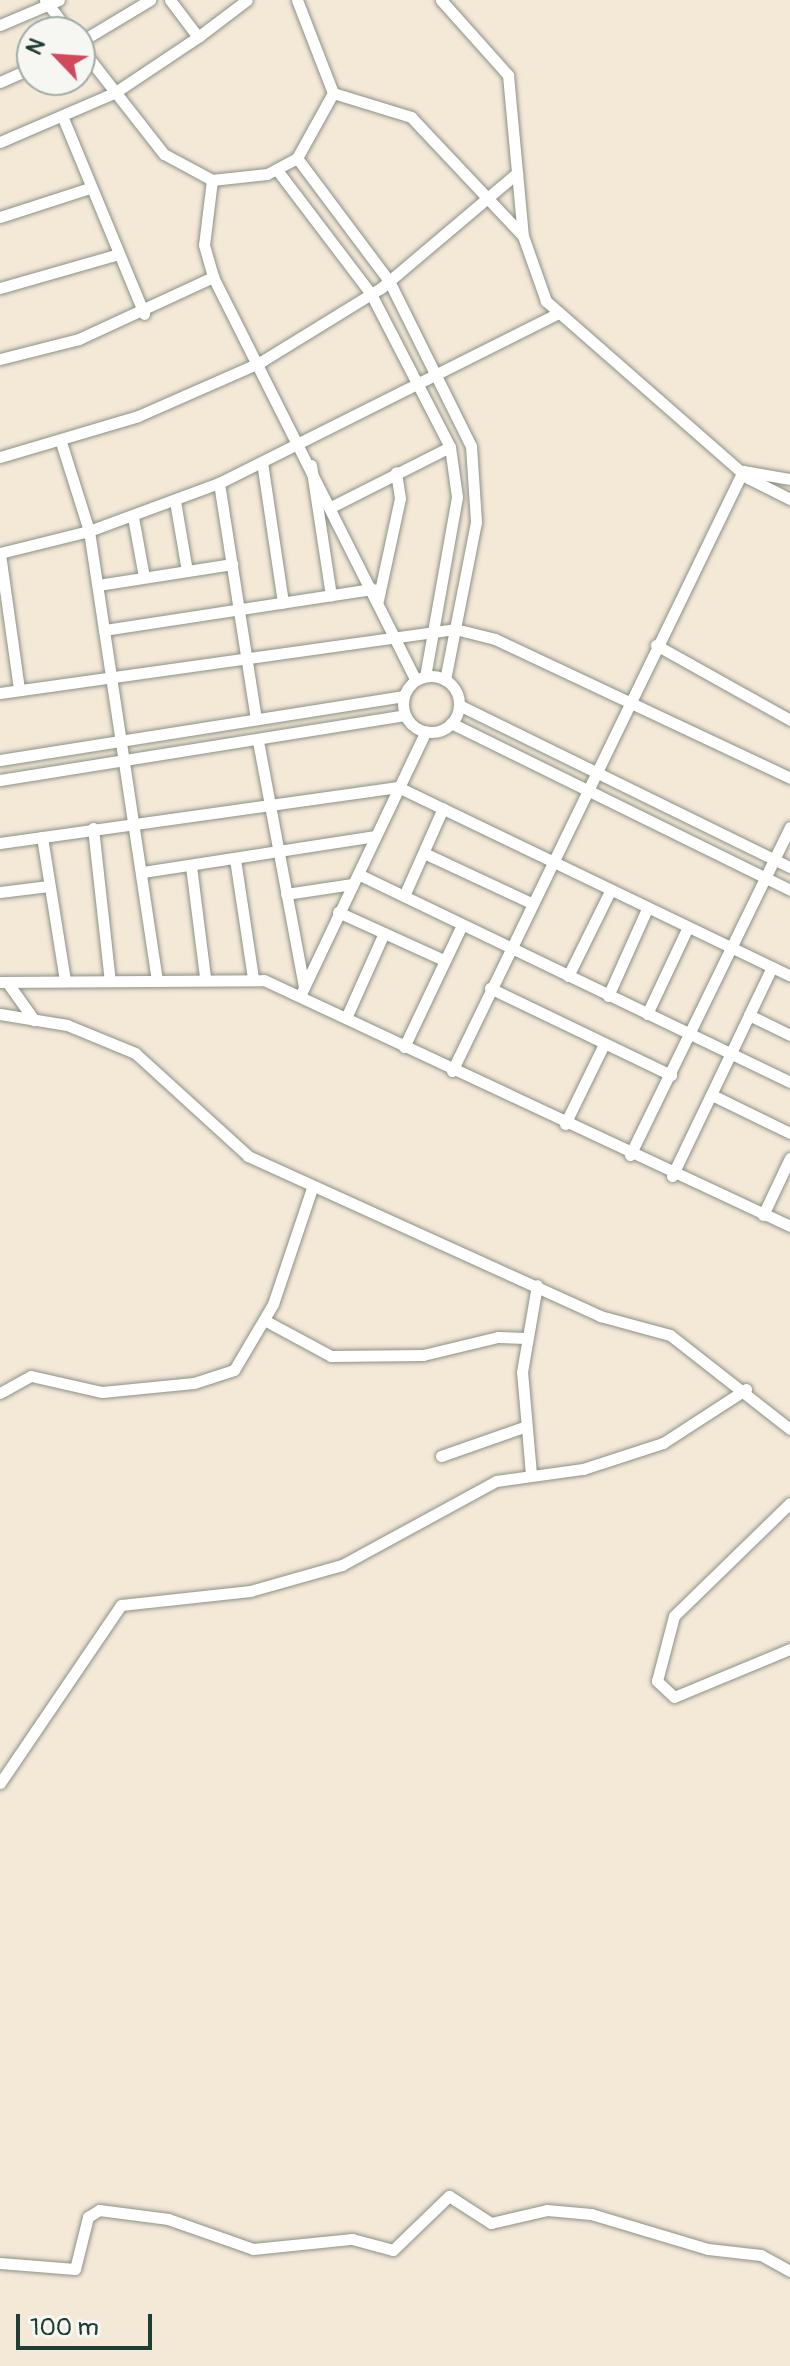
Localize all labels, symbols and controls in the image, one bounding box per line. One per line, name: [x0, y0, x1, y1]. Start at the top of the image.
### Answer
north arrow: [16, 16, 96, 96]
text: N: [20, 34, 52, 59]
scale bar: [20, 2298, 156, 2348]
text: 100 m: [30, 2313, 99, 2342]

